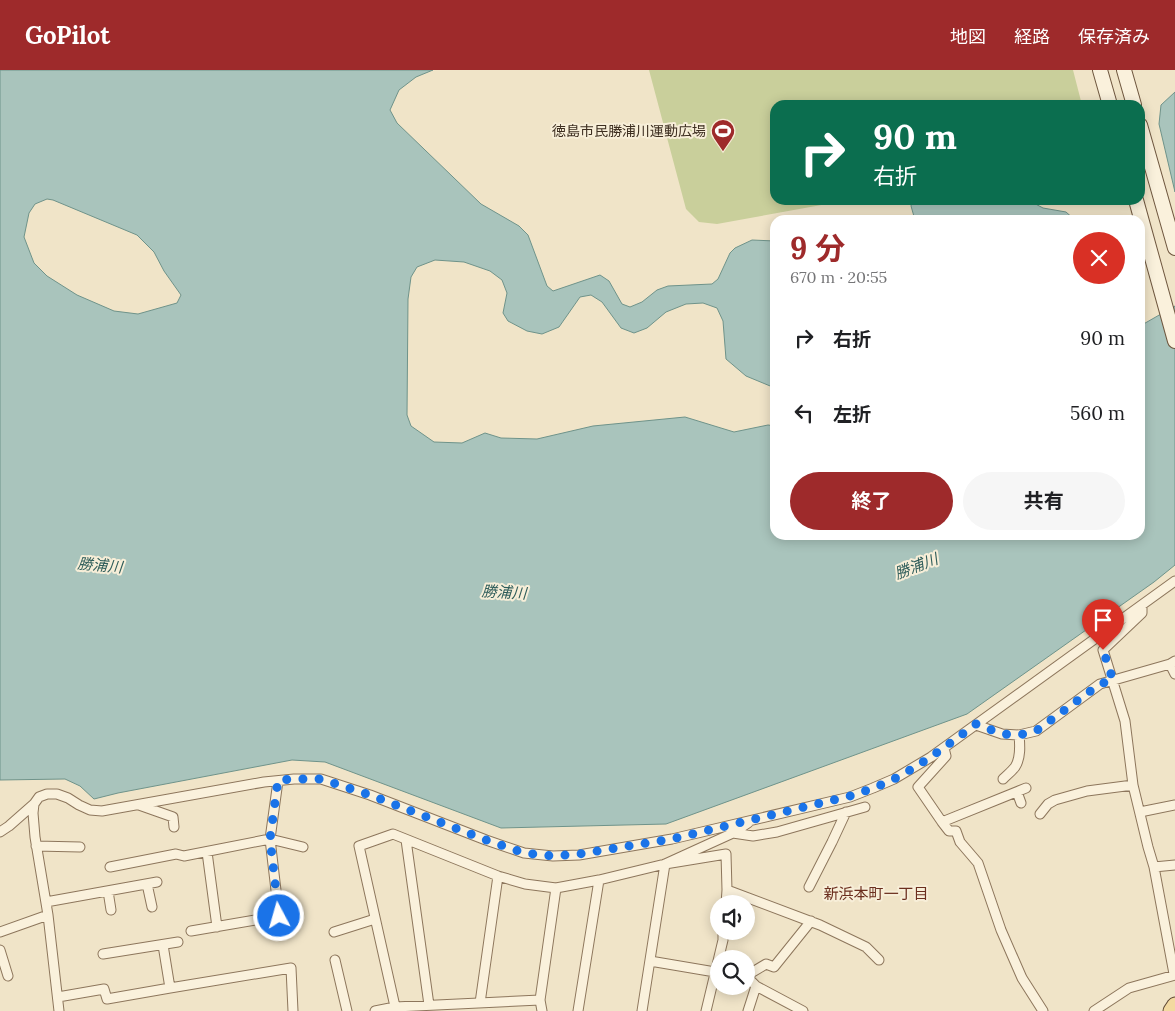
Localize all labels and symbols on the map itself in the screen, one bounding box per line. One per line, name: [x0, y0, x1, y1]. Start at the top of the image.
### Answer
sports icon: 徳島市民勝浦川運動広場: [710, 118, 736, 152]
place label: 徳島市民勝浦川運動広場: [552, 122, 706, 140]
water label: 勝浦川: [892, 548, 942, 583]
water label: 勝浦川: [77, 554, 125, 577]
water label: 勝浦川: [481, 581, 529, 603]
pin: [1082, 599, 1124, 650]
district label: 新浜本町一丁目: [823, 884, 929, 903]
position arrow: [252, 889, 304, 941]

